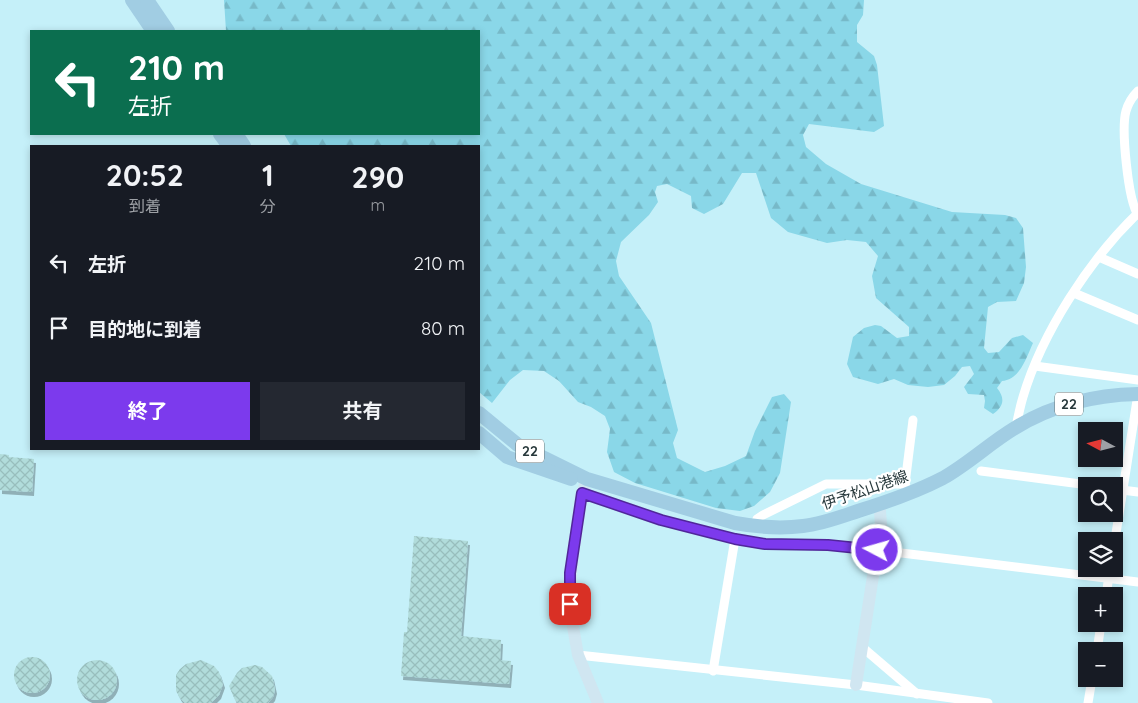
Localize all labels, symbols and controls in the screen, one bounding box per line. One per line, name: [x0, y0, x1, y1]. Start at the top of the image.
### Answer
text: 210 m: [128, 45, 225, 89]
icon: left: [45, 50, 110, 115]
text: 左折: [128, 92, 172, 120]
text: 20:52: [106, 156, 184, 194]
text: 1: [262, 156, 274, 194]
text: 290: [352, 158, 404, 196]
text: m: [371, 195, 385, 215]
text: 到着: [129, 196, 161, 216]
text: 分: [260, 196, 276, 216]
icon: left: [45, 249, 73, 277]
text: 210 m: [414, 251, 465, 275]
text: 左折: [88, 252, 126, 276]
icon: arrive: [45, 314, 73, 342]
text: 80 m: [421, 316, 465, 340]
text: 目的地に到着: [88, 317, 202, 341]
button: 終了: [45, 382, 250, 440]
button: 共有: [260, 382, 465, 440]
road number: 22: [1055, 392, 1083, 416]
north arrow: [1078, 422, 1122, 468]
map controls: [1078, 422, 1123, 687]
road number: 22: [516, 440, 544, 462]
street label: 伊予松山港線: [819, 466, 910, 513]
button: search: [1078, 477, 1123, 522]
position arrow: [850, 523, 902, 575]
button: layers: [1078, 532, 1123, 577]
pin: [549, 583, 591, 625]
button: +: [1078, 587, 1123, 632]
icon: arrive: [556, 590, 584, 618]
button: −: [1078, 642, 1123, 687]

